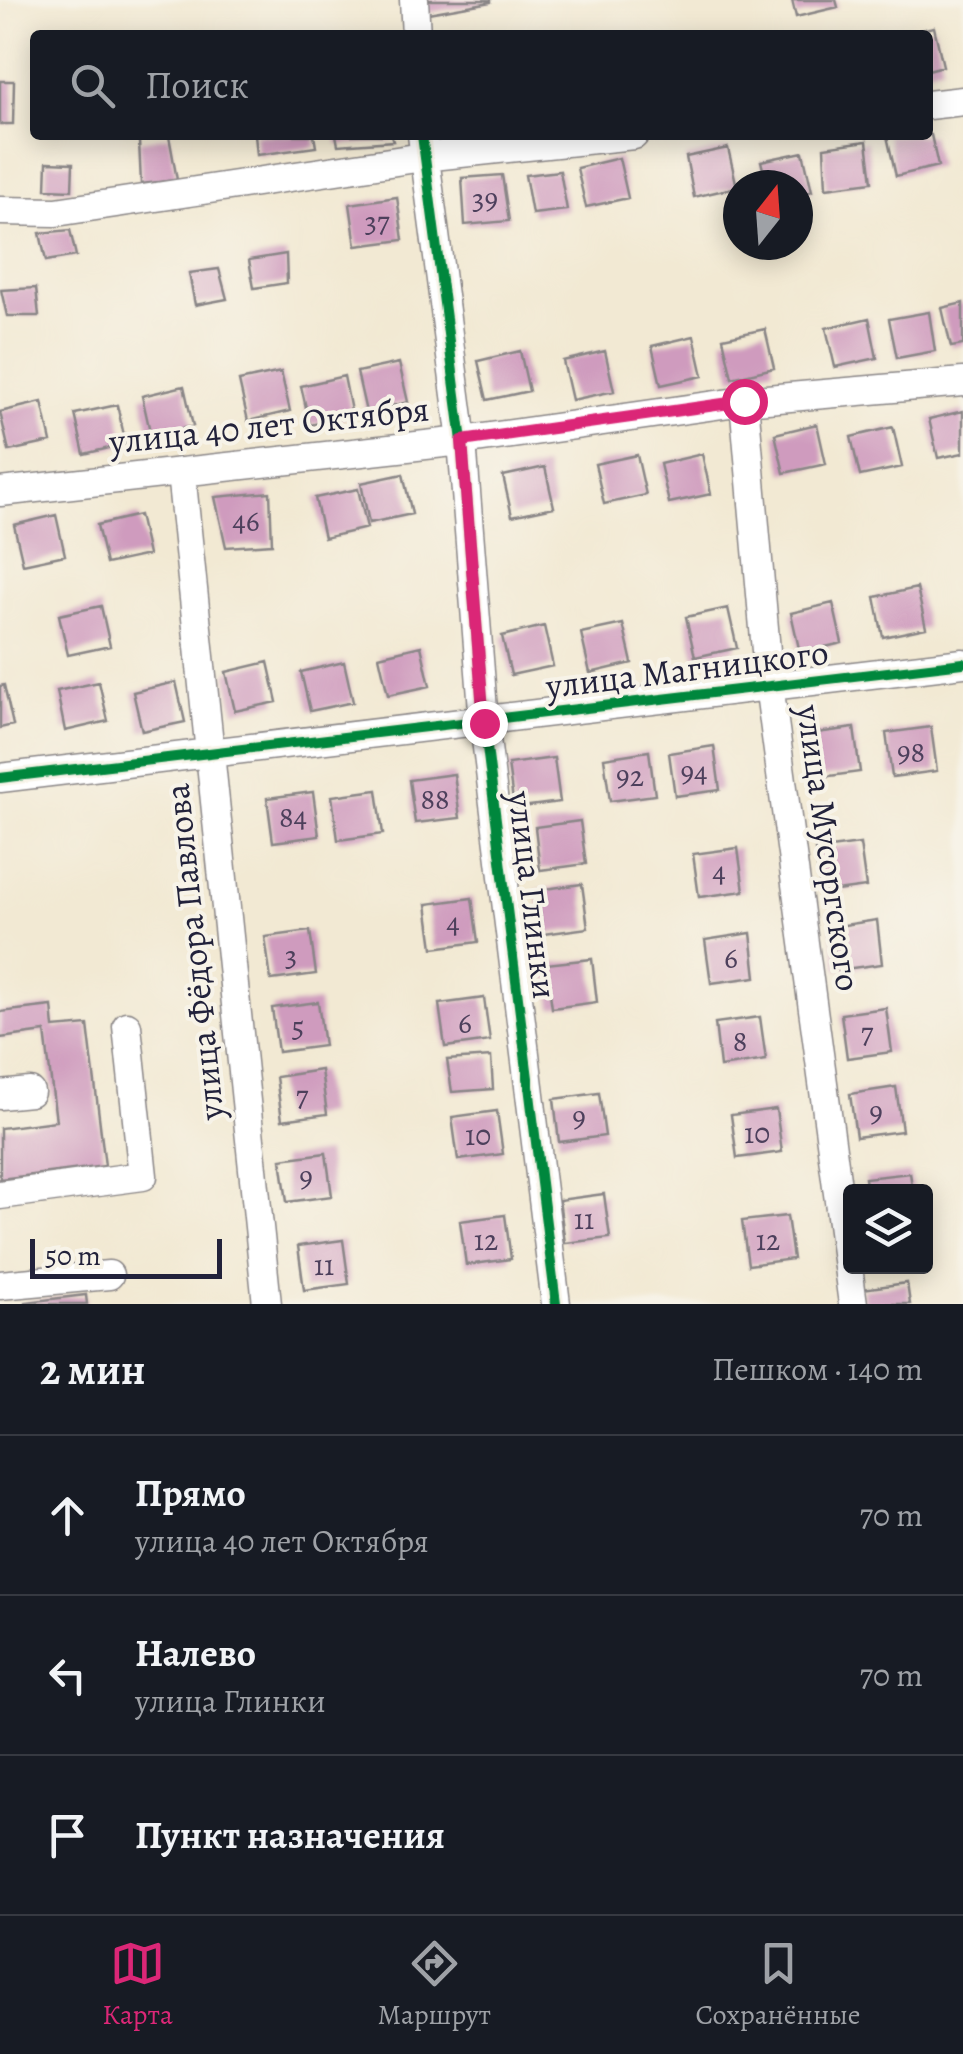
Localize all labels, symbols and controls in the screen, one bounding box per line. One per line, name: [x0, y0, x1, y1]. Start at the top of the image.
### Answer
search box: [30, 30, 933, 140]
icon: search: [65, 58, 120, 113]
text: Поиск: [145, 59, 249, 111]
north arrow: [723, 170, 813, 260]
house number: 39: [472, 179, 498, 219]
house number: 37: [364, 202, 390, 242]
route start: [722, 379, 768, 425]
street label: улица 40 лет Октября: [106, 384, 431, 466]
house number: 46: [232, 501, 260, 541]
street label: улица Магницкого: [542, 628, 831, 710]
route end: [462, 701, 508, 747]
street label: улица Мусоргского: [785, 701, 873, 994]
house number: 98: [897, 732, 925, 772]
house number: 94: [680, 752, 708, 792]
house number: 92: [616, 756, 644, 796]
house number: 88: [420, 779, 450, 819]
street label: улица Фёдора Павлова: [152, 781, 236, 1124]
street label: улица Глинки: [496, 787, 570, 1002]
house number: 84: [279, 797, 307, 837]
house number: 4: [712, 852, 726, 892]
house number: 4: [446, 903, 460, 943]
house number: 3: [285, 936, 297, 976]
house number: 6: [724, 938, 738, 978]
house number: 6: [458, 1003, 472, 1043]
house number: 5: [292, 1007, 304, 1047]
house number: 7: [861, 1013, 874, 1053]
house number: 8: [733, 1021, 747, 1061]
house number: 7: [296, 1076, 309, 1116]
house number: 9: [869, 1092, 883, 1132]
house number: 9: [572, 1097, 586, 1137]
house number: 10: [744, 1113, 770, 1153]
house number: 10: [465, 1115, 491, 1155]
house number: 9: [299, 1157, 313, 1197]
map controls: [843, 1184, 933, 1274]
button: layers: [843, 1184, 933, 1274]
house number: 11: [574, 1199, 594, 1239]
house number: 12: [474, 1220, 498, 1260]
house number: 12: [756, 1220, 780, 1260]
scale bar: [30, 1234, 222, 1278]
text: 50 m: [45, 1237, 101, 1275]
house number: 11: [314, 1245, 334, 1285]
text: 2 мин: [40, 1341, 146, 1398]
text: Пешком · 140 m: [712, 1347, 923, 1391]
text: Прямо: [135, 1467, 246, 1519]
icon: ahead: [40, 1488, 95, 1543]
text: 70 m: [860, 1493, 923, 1537]
text: улица 40 лет Октября: [135, 1519, 429, 1563]
text: Налево: [135, 1627, 256, 1679]
icon: left: [40, 1648, 95, 1703]
text: 70 m: [860, 1653, 923, 1697]
text: улица Глинки: [135, 1679, 326, 1723]
icon: arrive: [40, 1808, 95, 1863]
text: Пункт назначения: [135, 1809, 445, 1861]
tab: Карта: [102, 1936, 173, 2034]
tab: Маршрут: [378, 1936, 491, 2034]
tab: Сохранённые: [696, 1936, 861, 2034]

